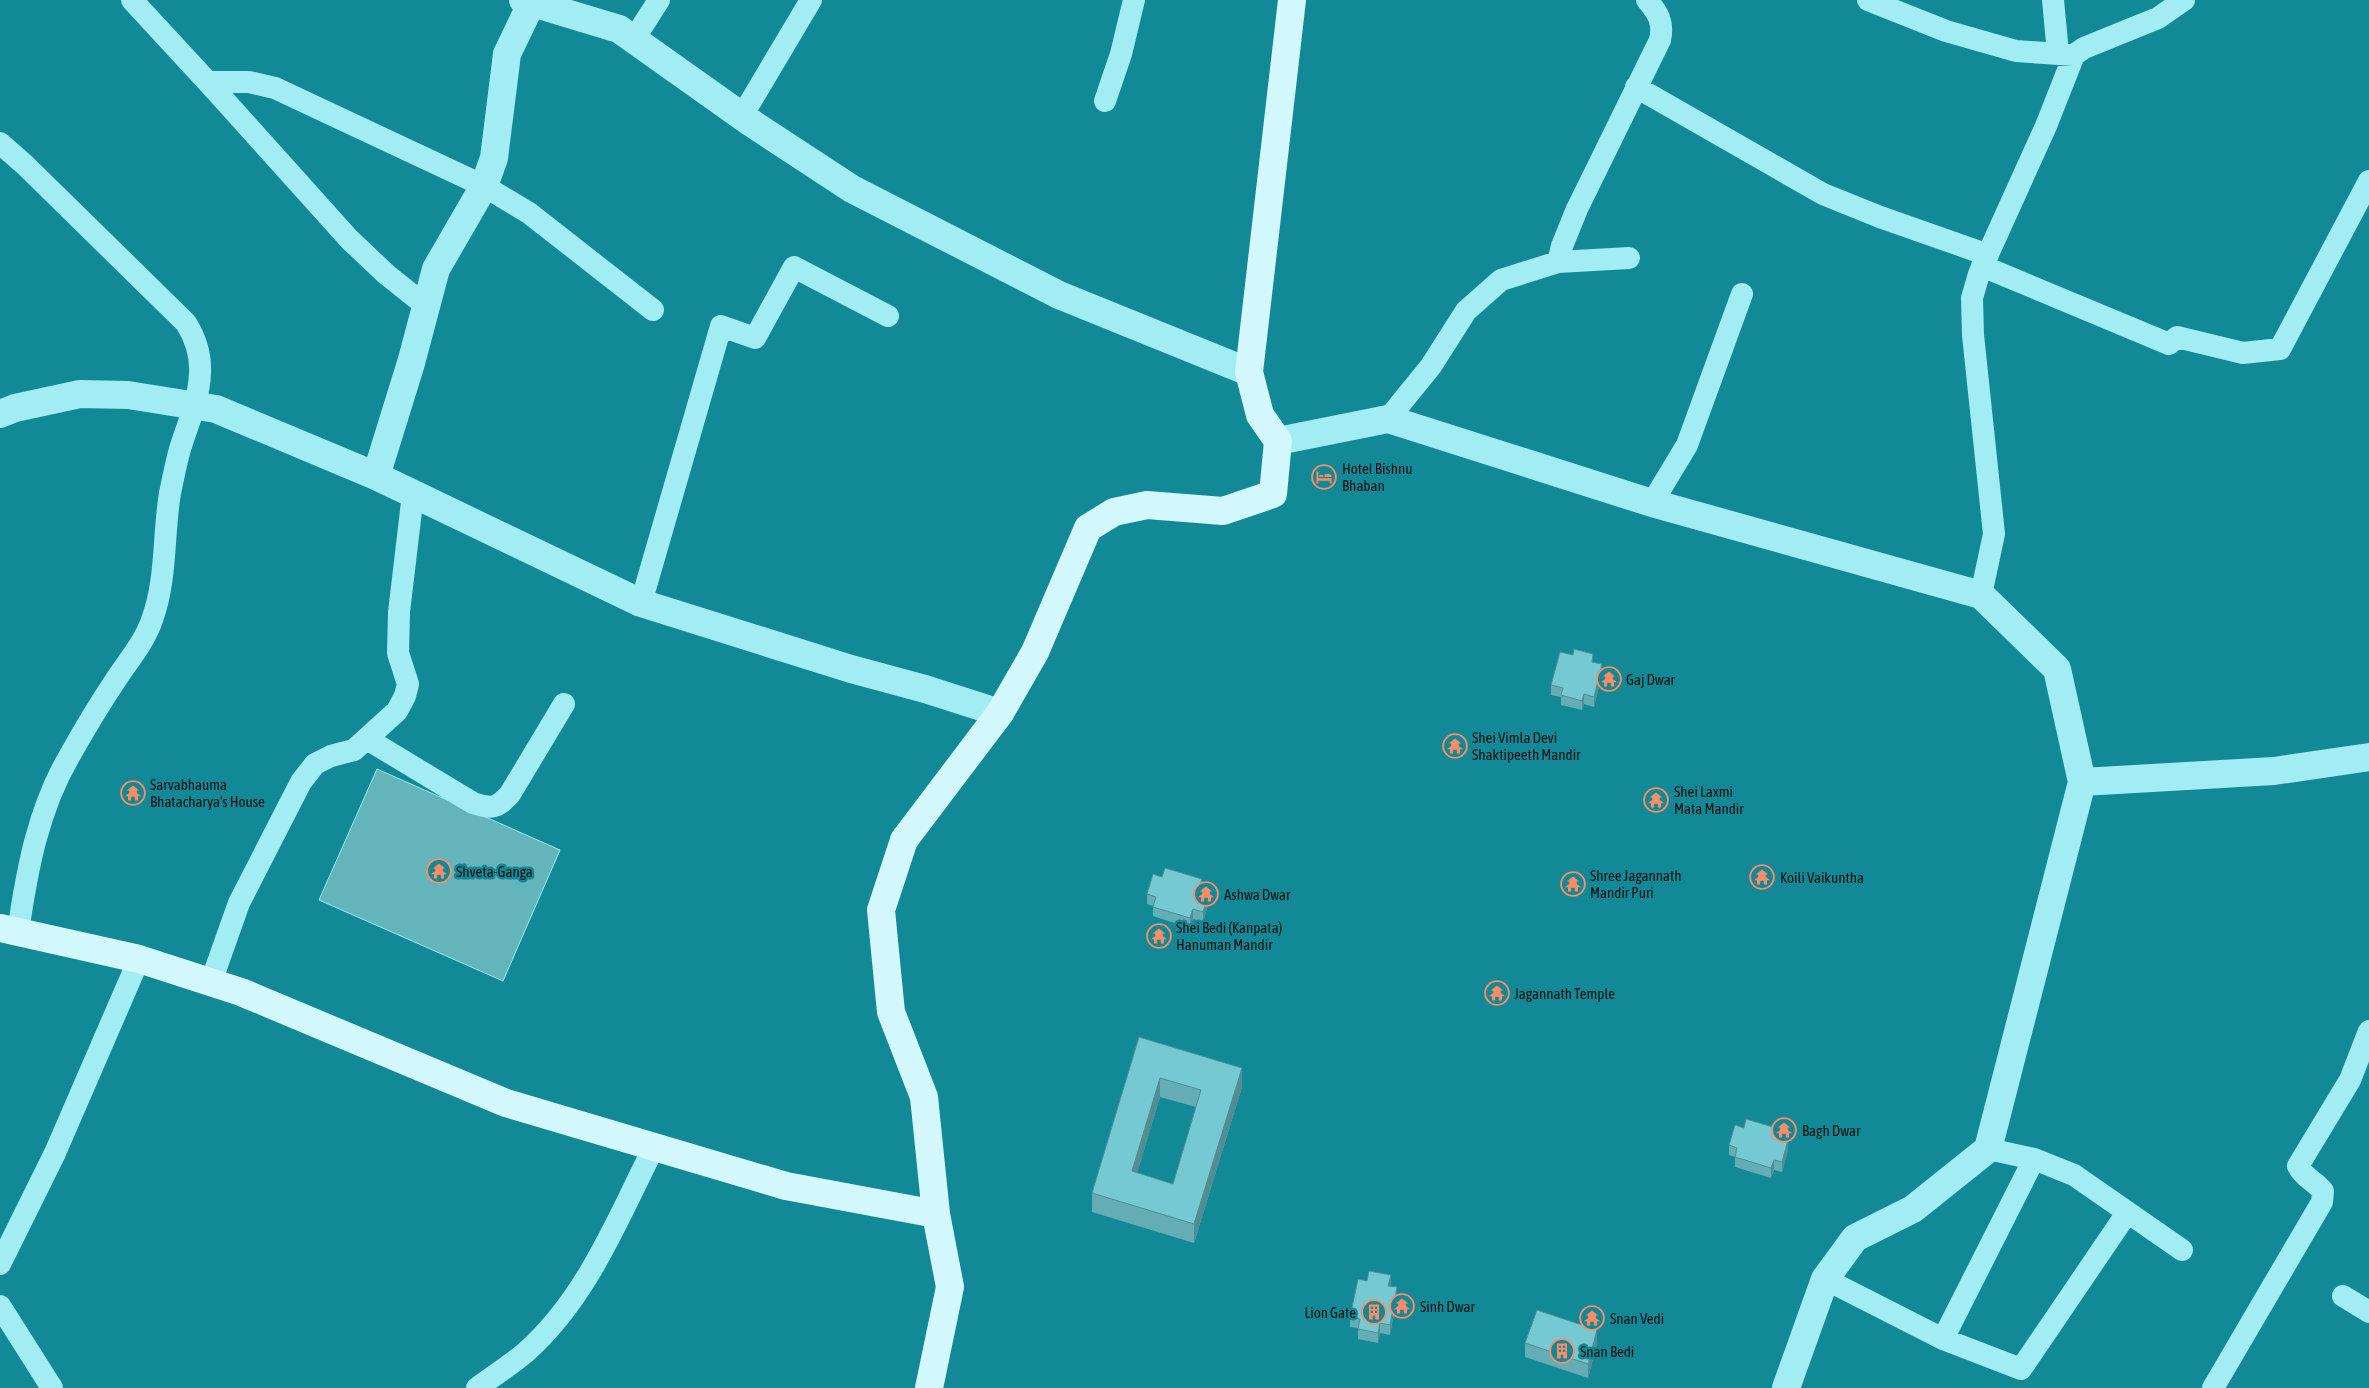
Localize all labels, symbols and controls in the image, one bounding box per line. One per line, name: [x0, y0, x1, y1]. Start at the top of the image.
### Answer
place label: Hotel Bishnu Bhaban: [1342, 460, 1412, 494]
hotel icon: Hotel Bishnu Bhaban: [1311, 464, 1337, 490]
temple icon: Gaj Dwar: [1596, 666, 1622, 692]
place label: Gaj Dwar: [1626, 671, 1676, 688]
place label: Shei Vimla Devi Shaktipeeth Mandir: [1472, 729, 1581, 763]
temple icon: Shei Vimla Devi Shaktipeeth Mandir: [1442, 733, 1468, 759]
place label: Sarvabhauma Bhatacharya's House: [150, 776, 265, 810]
temple icon: Sarvabhauma Bhatacharya's House: [120, 780, 146, 806]
place label: Shei Laxmi Mata Mandir: [1674, 783, 1744, 817]
temple icon: Shei Laxmi Mata Mandir: [1643, 787, 1669, 813]
temple icon: Shveta-Ganga: [426, 858, 452, 884]
place label: Shveta-Ganga: [456, 863, 533, 880]
temple icon: Koili Vaikuntha: [1749, 864, 1775, 890]
place label: Shree Jagannath Mandir Puri: [1590, 867, 1682, 901]
place label: Koili Vaikuntha: [1780, 869, 1864, 886]
temple icon: Shree Jagannath Mandir Puri: [1560, 871, 1586, 897]
temple icon: Ashwa Dwar: [1193, 881, 1219, 907]
place label: Ashwa Dwar: [1224, 886, 1291, 903]
place label: Shei Bedi (Kanpata) Hanuman Mandir: [1176, 919, 1282, 953]
temple icon: Shei Bedi (Kanpata) Hanuman Mandir: [1146, 923, 1172, 949]
temple icon: Jagannath Temple: [1484, 980, 1510, 1006]
place label: Jagannath Temple: [1514, 985, 1615, 1002]
temple icon: Bagh Dwar: [1771, 1117, 1797, 1143]
place label: Bagh Dwar: [1802, 1122, 1861, 1139]
temple icon: Sinh Dwar: [1389, 1293, 1415, 1319]
place label: Sinh Dwar: [1420, 1298, 1476, 1315]
building icon: Lion Gate: [1361, 1299, 1387, 1325]
place label: Lion Gate: [1304, 1304, 1356, 1321]
temple icon: Snan Vedi: [1579, 1305, 1605, 1331]
place label: Snan Vedi: [1610, 1310, 1664, 1327]
building icon: Snan Bedi: [1549, 1338, 1575, 1364]
place label: Snan Bedi: [1580, 1343, 1634, 1360]

